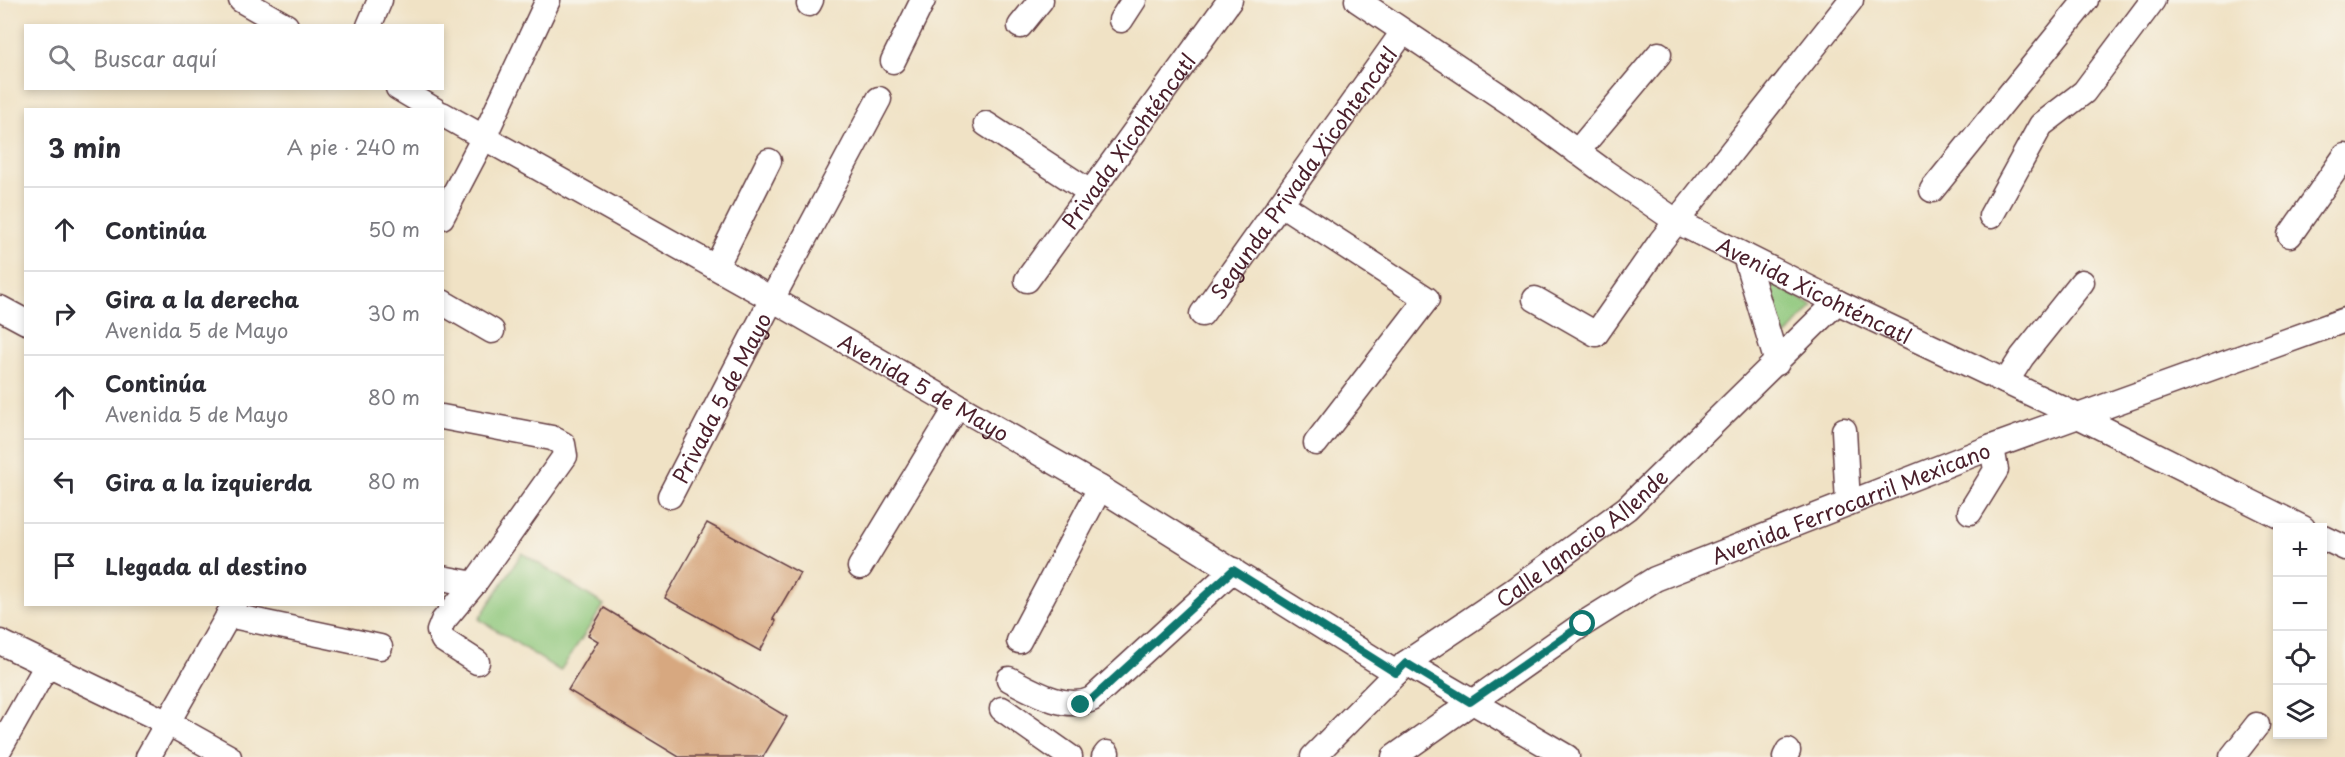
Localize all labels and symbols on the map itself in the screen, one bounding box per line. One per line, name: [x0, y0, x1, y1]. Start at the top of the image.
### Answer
street label: Segunda Privada Xicohtencatl: [1202, 39, 1404, 305]
street label: Privada Xicohténcatl: [1053, 46, 1203, 235]
street label: Avenida Xicohténcatl: [1712, 228, 1917, 351]
street label: Privada 5 de Mayo: [664, 306, 779, 488]
street label: Avenida 5 de Mayo: [833, 325, 1016, 449]
street label: Avenida Ferrocarril Mexicano: [1706, 433, 1995, 571]
street label: Calle Ignacio Allende: [1489, 461, 1674, 614]
route start: [1569, 610, 1595, 636]
route end: [1067, 691, 1093, 717]

